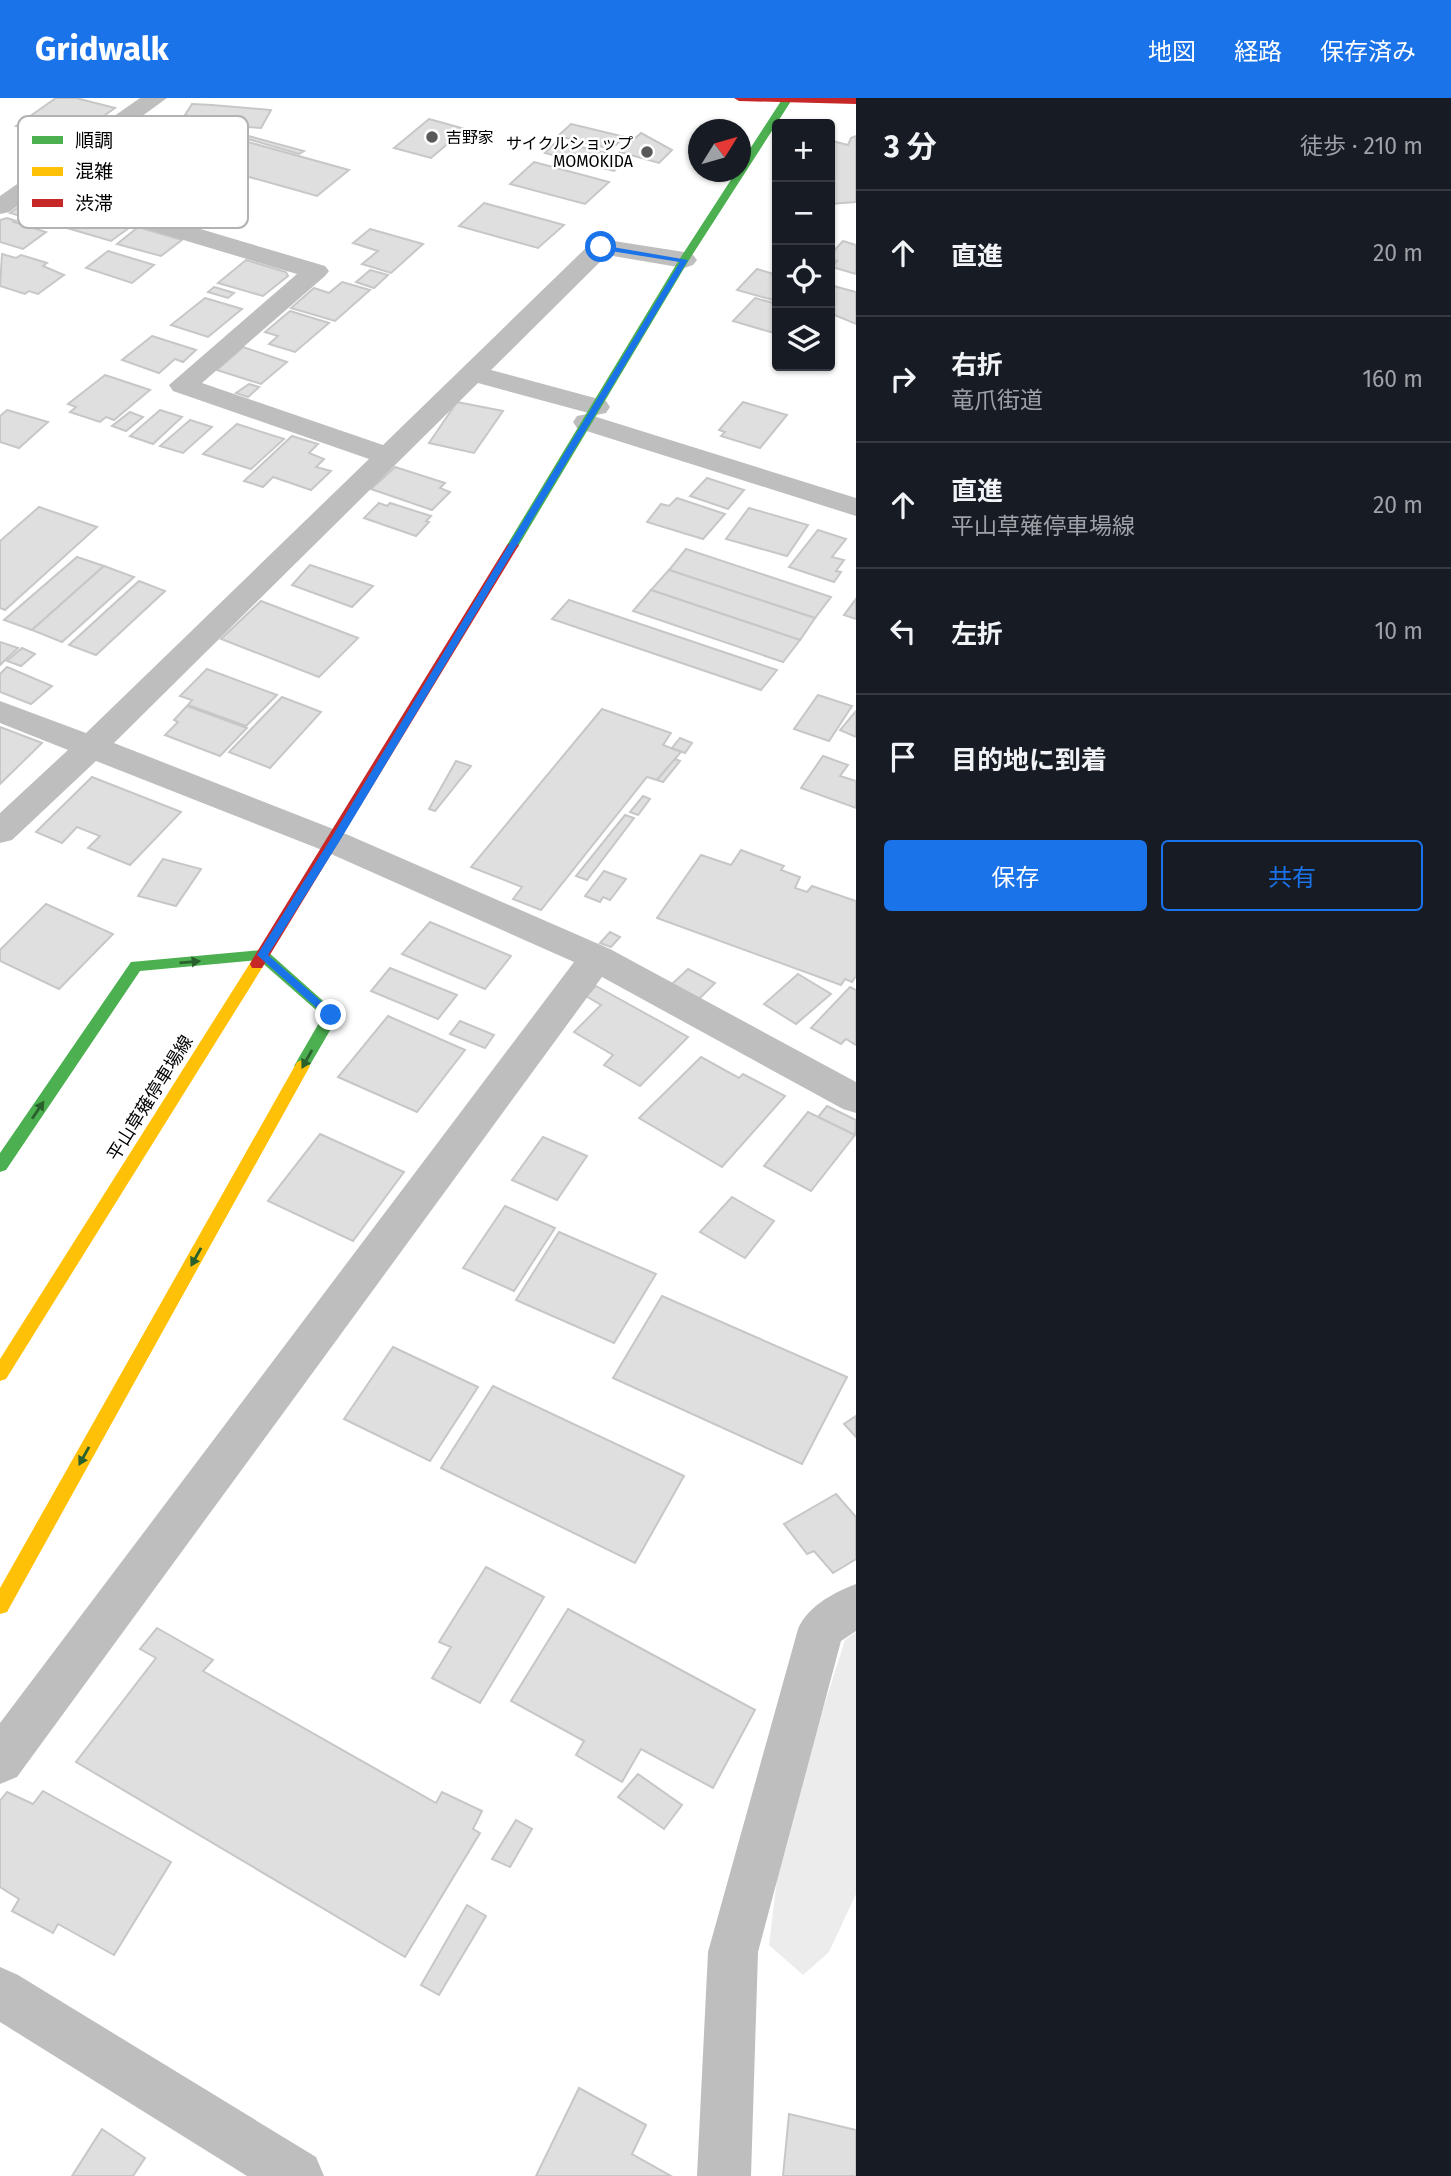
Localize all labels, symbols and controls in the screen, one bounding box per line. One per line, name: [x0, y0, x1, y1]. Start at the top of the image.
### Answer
text: Gridwalk: [35, 29, 169, 69]
text: 地図: [1148, 38, 1196, 66]
text: 経路: [1234, 38, 1282, 66]
text: 保存済み: [1320, 38, 1416, 66]
legend: [18, 116, 248, 228]
north arrow: [688, 119, 751, 182]
map controls: [772, 119, 835, 371]
button: +: [772, 119, 835, 182]
place label: 吉野家: [446, 128, 494, 147]
text: 順調: [75, 129, 113, 152]
marker: 吉野家: [424, 129, 440, 145]
text: 3 分: [884, 129, 937, 165]
text: 徒歩 · 210 m: [1300, 132, 1423, 160]
place label: サイクルショップ MOMOKIDA: [506, 134, 634, 171]
marker: サイクルショップ MOMOKIDA: [639, 144, 655, 160]
text: 混雑: [75, 160, 113, 183]
button: −: [772, 182, 835, 245]
text: 渋滞: [75, 192, 113, 215]
route start: [585, 231, 616, 262]
icon: ahead: [884, 234, 922, 272]
text: 20 m: [1373, 239, 1423, 267]
text: 直進: [951, 241, 1003, 272]
button: locate: [772, 245, 835, 308]
button: layers: [772, 308, 835, 371]
text: 右折: [951, 350, 1003, 381]
icon: right: [884, 360, 922, 398]
text: 160 m: [1362, 365, 1423, 393]
text: 竜爪街道: [951, 386, 1043, 414]
text: 直進: [951, 476, 1003, 507]
icon: ahead: [884, 486, 922, 524]
text: 20 m: [1373, 491, 1423, 519]
text: 平山草薙停車場線: [951, 512, 1135, 540]
icon: left: [884, 612, 922, 650]
text: 10 m: [1374, 617, 1423, 645]
text: 左折: [951, 619, 1003, 650]
icon: arrive: [884, 738, 922, 776]
text: 目的地に到着: [951, 745, 1107, 776]
button: 保存: [884, 840, 1147, 911]
button: 共有: [1161, 840, 1423, 911]
one-way arrow: [179, 956, 201, 967]
route end: [315, 999, 346, 1030]
street label: 平山草薙停車場線: [103, 1031, 197, 1165]
one-way arrow: [301, 1049, 313, 1069]
one-way arrow: [32, 1100, 45, 1119]
one-way arrow: [190, 1248, 202, 1267]
one-way arrow: [78, 1446, 90, 1465]

